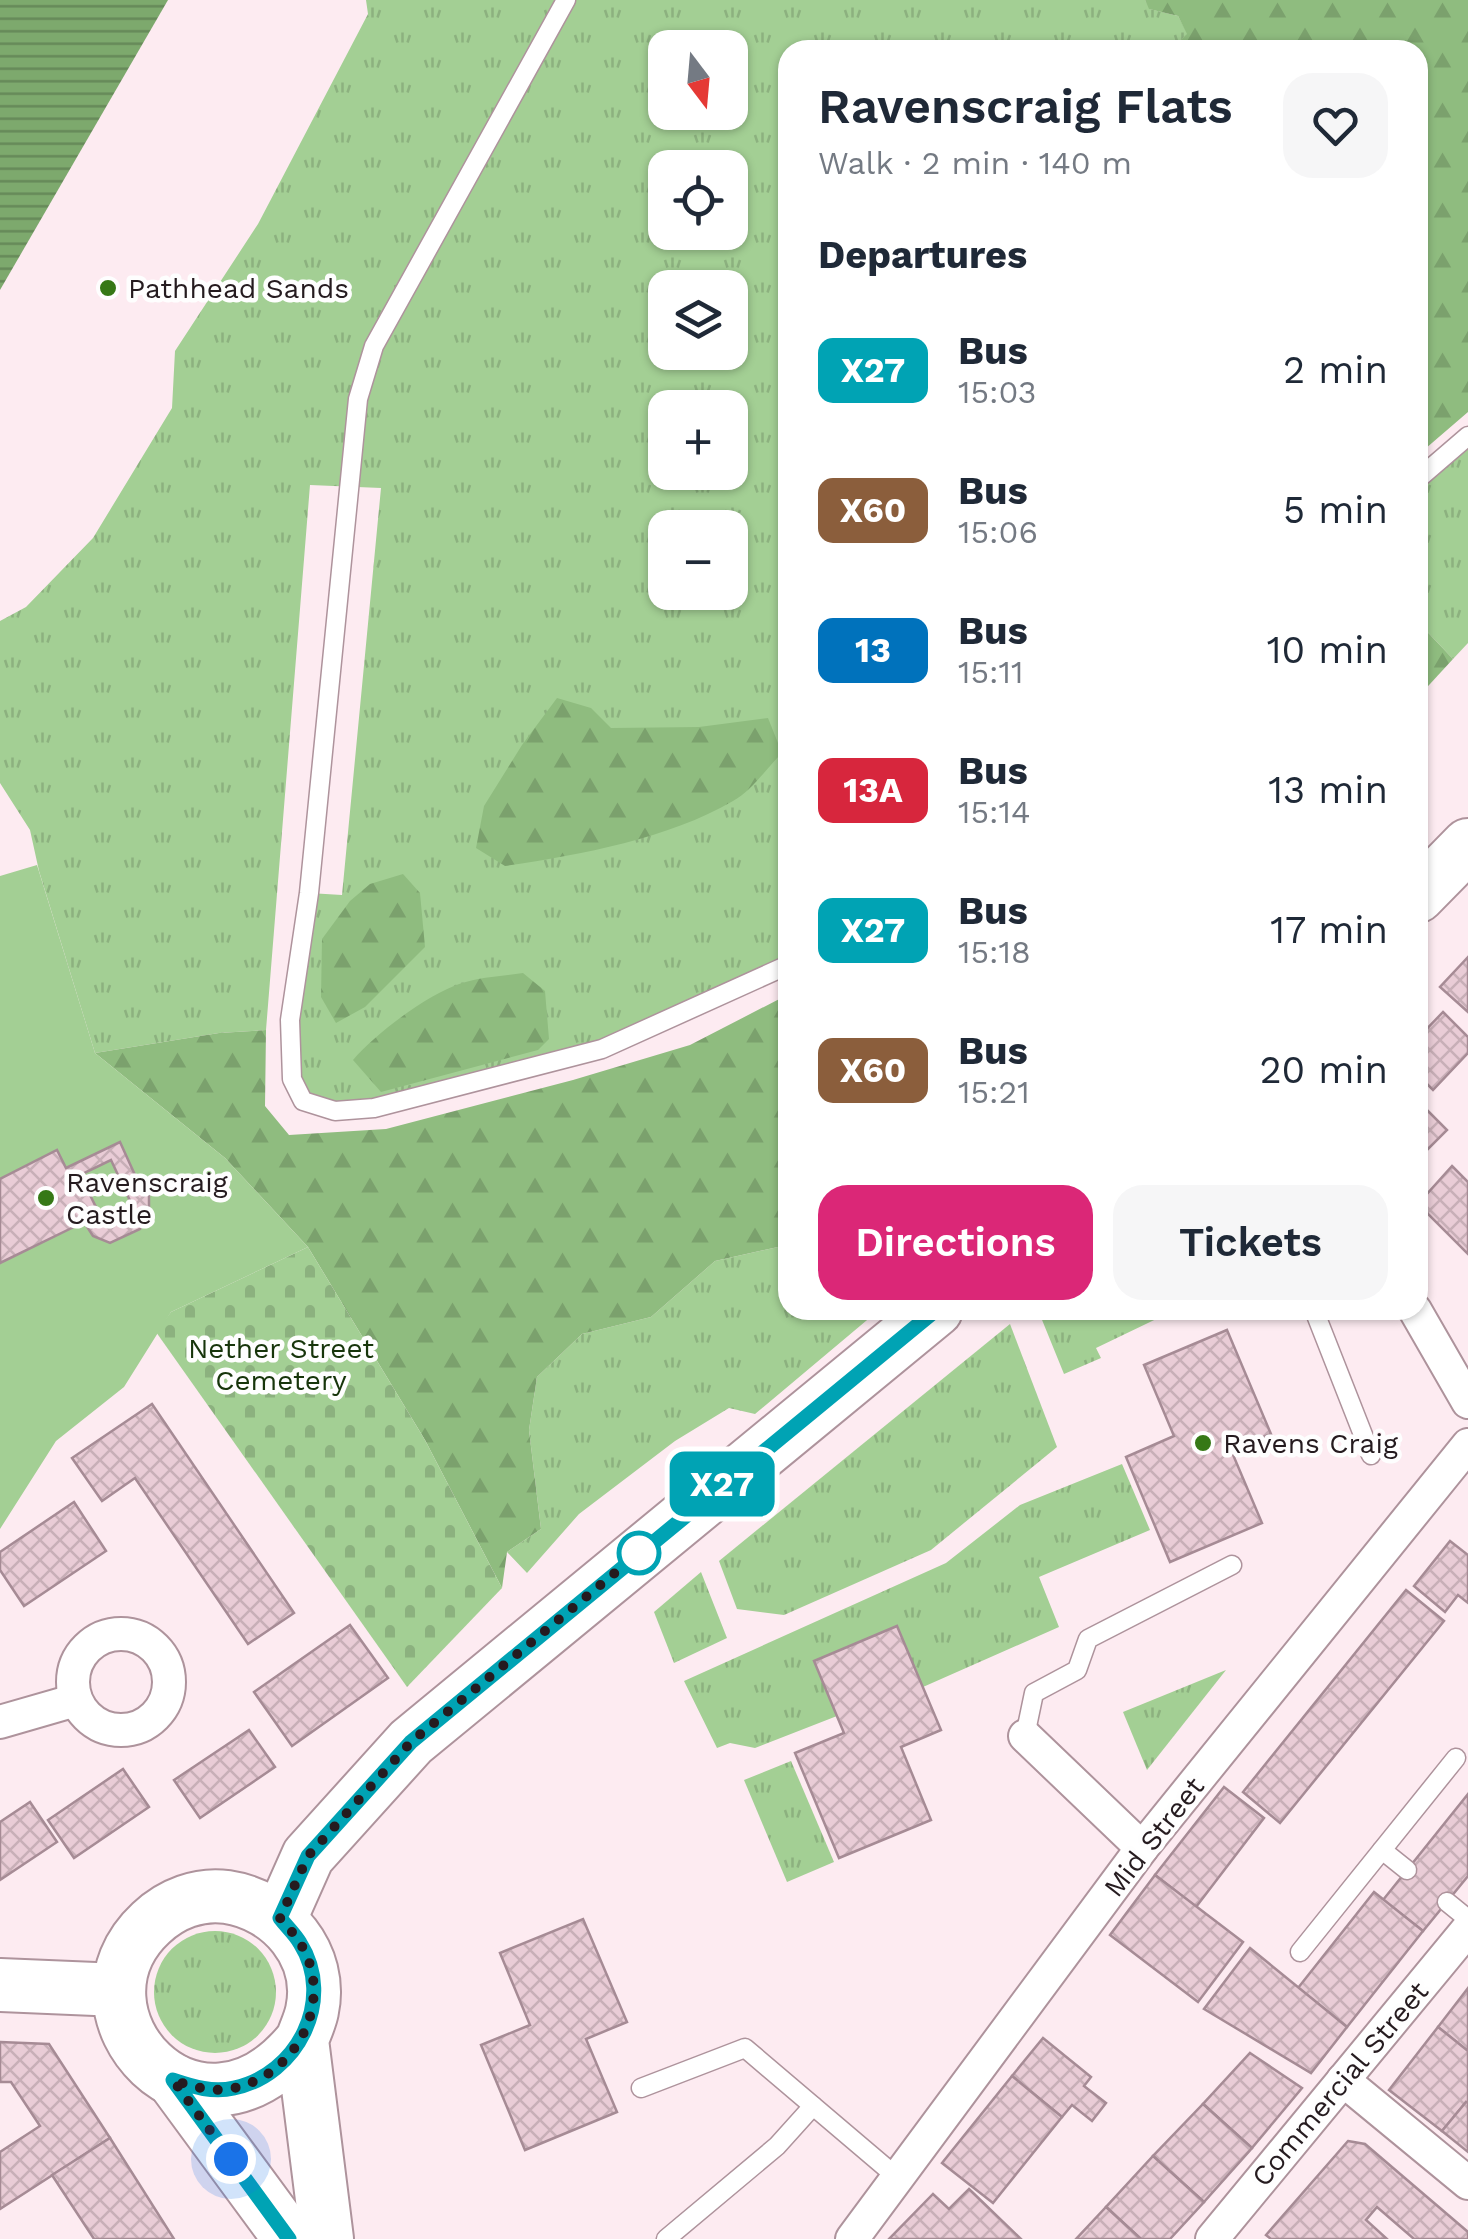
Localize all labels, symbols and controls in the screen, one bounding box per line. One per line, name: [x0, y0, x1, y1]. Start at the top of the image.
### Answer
north arrow: [648, 30, 748, 130]
map controls: [648, 30, 748, 610]
button: heart: [1283, 73, 1388, 178]
text: Ravenscraig Flats: [818, 78, 1233, 135]
text: Walk · 2 min · 140 m: [818, 144, 1132, 182]
button: locate: [648, 150, 748, 250]
text: Departures: [818, 233, 1027, 277]
button: layers: [648, 270, 748, 370]
place label: Pathhead Sands: [128, 272, 349, 305]
marker: Pathhead Sands: [97, 277, 119, 299]
text: Bus: [958, 329, 1028, 373]
text: 2 min: [1283, 348, 1388, 392]
text: X27: [841, 349, 905, 391]
text: 15:03: [958, 373, 1037, 411]
button: +: [648, 390, 748, 490]
text: Bus: [958, 469, 1028, 513]
text: 5 min: [1283, 488, 1388, 532]
text: X60: [840, 489, 906, 531]
button: −: [648, 510, 748, 610]
text: 15:06: [958, 513, 1038, 551]
text: Bus: [958, 609, 1028, 653]
text: 10 min: [1267, 628, 1388, 672]
text: 13: [855, 629, 891, 671]
text: 15:11: [958, 653, 1024, 691]
text: Bus: [958, 749, 1028, 793]
text: 13 min: [1268, 768, 1388, 812]
text: 13A: [843, 769, 903, 811]
text: 15:14: [958, 793, 1031, 831]
text: Bus: [958, 889, 1028, 933]
text: 17 min: [1270, 908, 1388, 952]
text: X27: [841, 909, 905, 951]
text: 15:18: [958, 933, 1031, 971]
text: Bus: [958, 1029, 1028, 1073]
text: 20 min: [1259, 1048, 1388, 1092]
text: X60: [840, 1049, 906, 1091]
text: 15:21: [958, 1073, 1030, 1111]
place label: Ravenscraig Castle: [66, 1166, 228, 1231]
button: Directions: [818, 1185, 1093, 1300]
button: Tickets: [1113, 1185, 1388, 1300]
marker: Ravenscraig Castle: [35, 1187, 57, 1209]
park label: Nether Street Cemetery: [188, 1332, 374, 1397]
place label: Ravens Craig: [1223, 1427, 1398, 1460]
marker: Ravens Craig: [1192, 1432, 1214, 1454]
line badge: X27: [664, 1452, 780, 1516]
text: X27: [690, 1463, 754, 1505]
unlabelled marker: [618, 1532, 660, 1574]
street label: Mid Street: [1097, 1770, 1211, 1903]
street label: Commercial Street: [1245, 1975, 1435, 2193]
your location: [206, 2134, 256, 2184]

